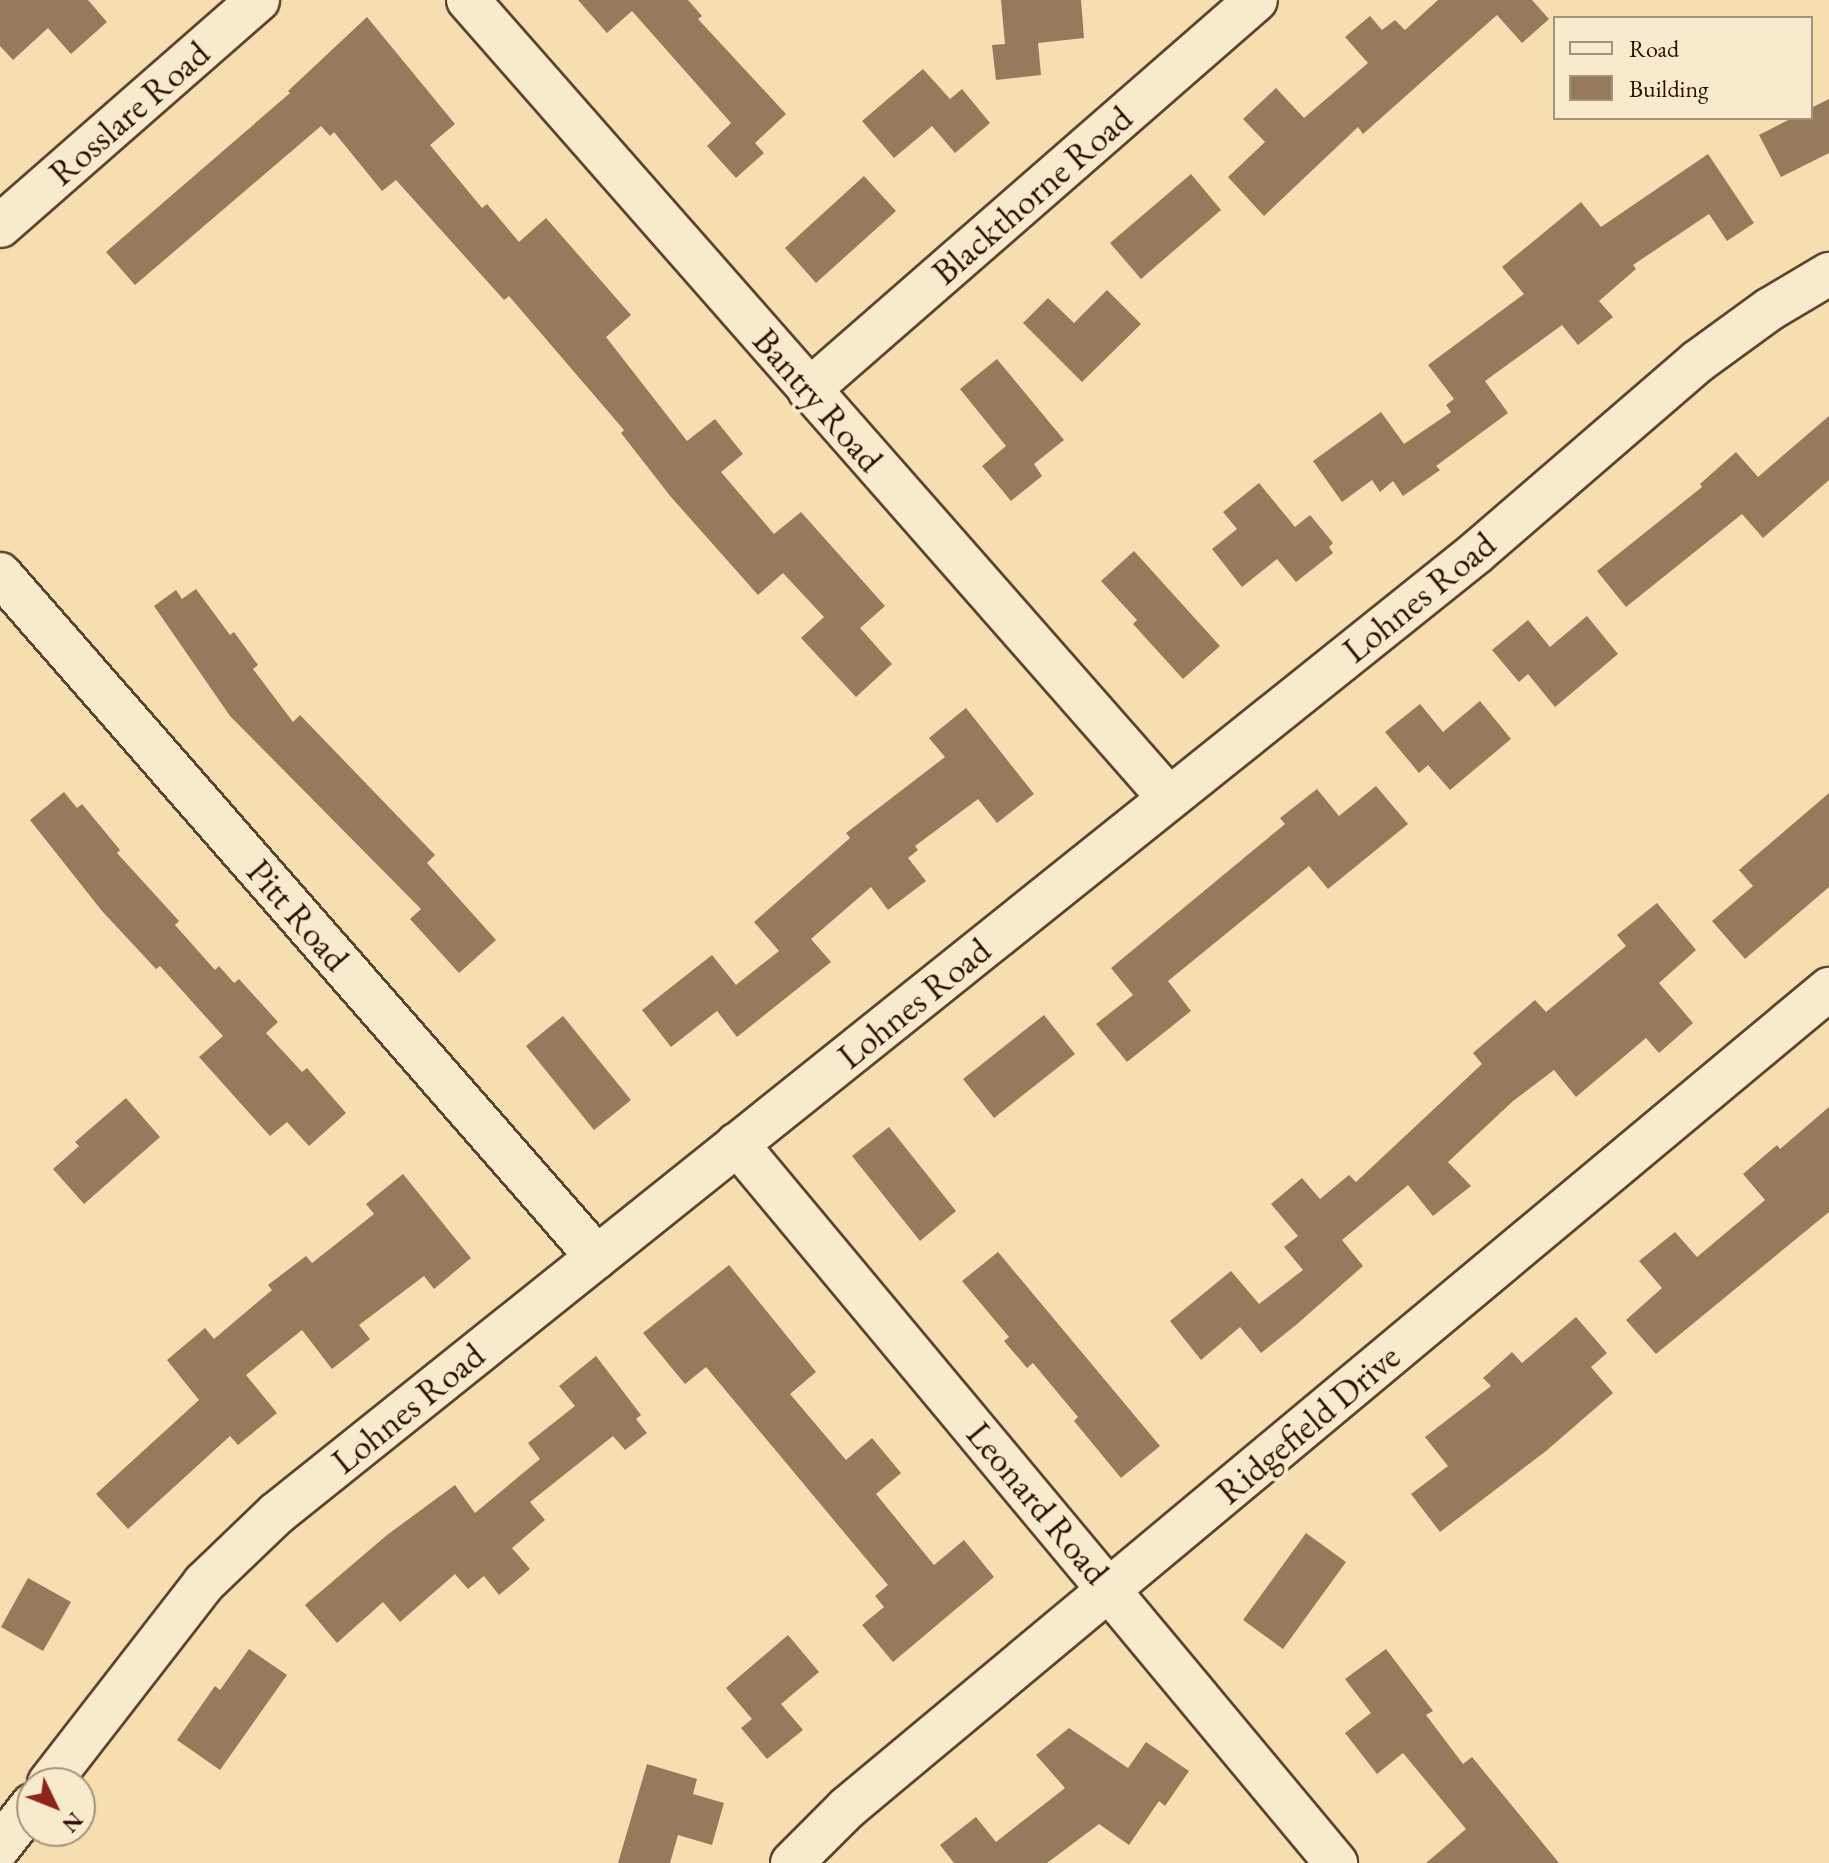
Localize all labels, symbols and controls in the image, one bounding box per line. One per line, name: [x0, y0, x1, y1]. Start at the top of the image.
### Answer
legend: [1553, 16, 1813, 120]
street label: Rosslare Road: [40, 32, 218, 194]
text: Road: [1629, 33, 1679, 64]
text: Building: [1629, 73, 1709, 104]
street label: Blackthorne Road: [923, 96, 1141, 294]
street label: Bantry Road: [744, 319, 892, 481]
street label: Lohnes Road: [1334, 522, 1504, 672]
street label: Pitt Road: [238, 850, 358, 980]
street label: Lohnes Road: [829, 928, 999, 1078]
street label: Lohnes Road: [323, 1333, 493, 1483]
street label: Ridgefield Drive: [1208, 1335, 1408, 1513]
street label: Leonard Road: [958, 1413, 1118, 1593]
north arrow: [16, 1767, 96, 1847]
text: N: [56, 1806, 89, 1839]

